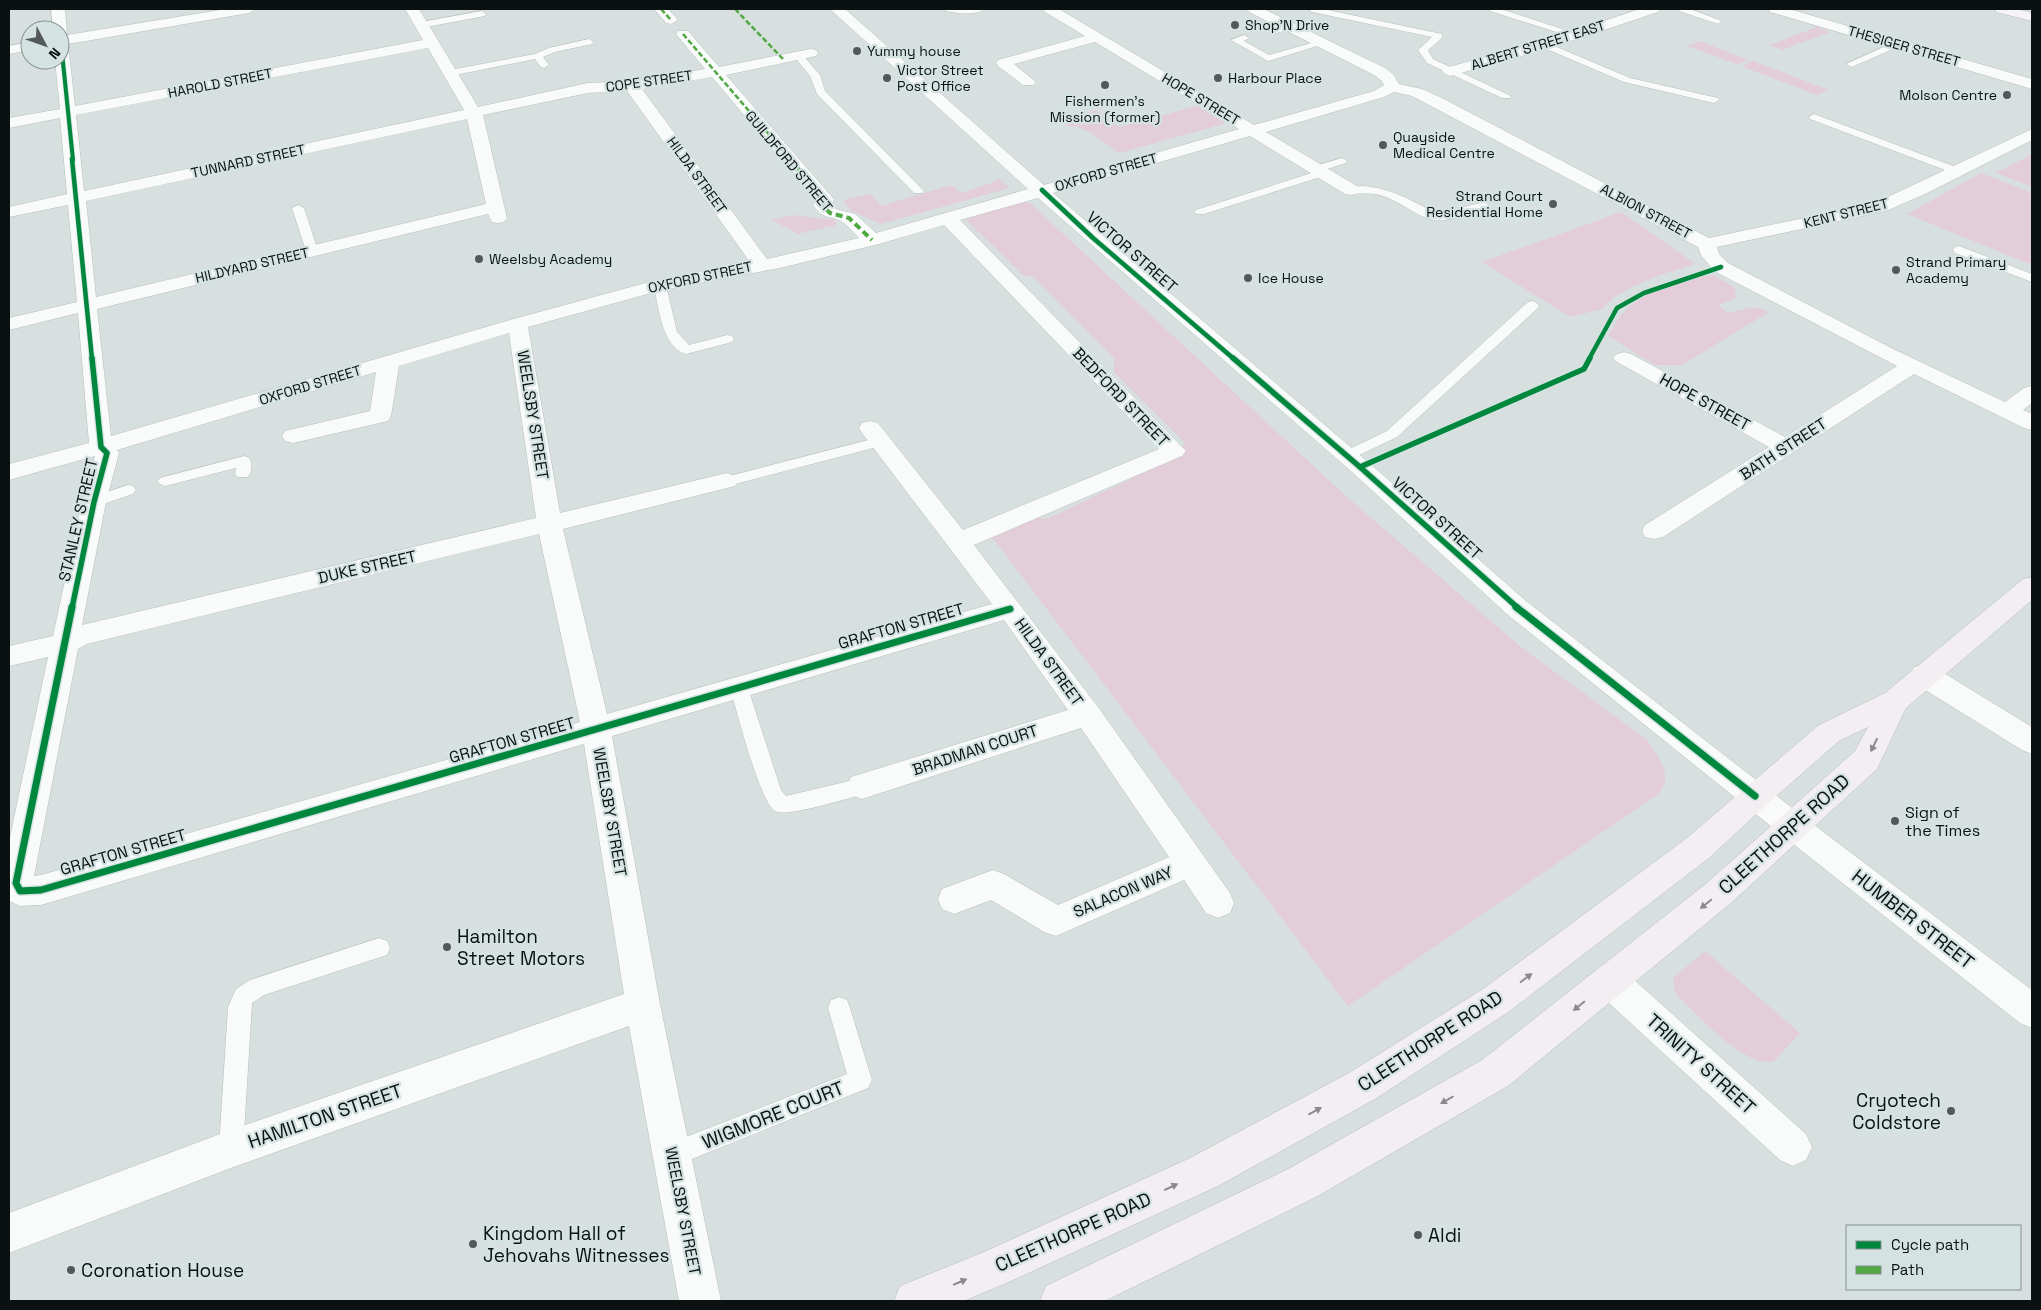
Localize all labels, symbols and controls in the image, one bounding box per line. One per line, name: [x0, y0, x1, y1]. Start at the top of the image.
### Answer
place label: Shop'N Drive: [1245, 16, 1329, 34]
street label: ALBERT STREET EAST: [1469, 16, 1607, 74]
marker: Shop'N Drive: [1229, 19, 1241, 31]
north arrow: [20, 20, 70, 70]
street label: THESIGER STREET: [1846, 21, 1962, 71]
place label: Yummy house: [867, 42, 961, 60]
text: N: [45, 44, 65, 63]
marker: Yummy house: [851, 45, 863, 57]
place label: Victor Street Post Office: [897, 61, 984, 95]
street label: HAROLD STREET: [166, 64, 274, 102]
street label: COPE STREET: [604, 66, 694, 96]
street label: HOPE STREET: [1159, 69, 1243, 129]
place label: Harbour Place: [1228, 69, 1322, 87]
marker: Victor Street Post Office: [881, 72, 893, 84]
marker: Harbour Place: [1212, 72, 1224, 84]
marker: Fishermen's Mission (former): [1099, 79, 1111, 91]
place label: Molson Centre: [1899, 86, 1997, 104]
marker: Molson Centre: [2001, 89, 2013, 101]
place label: Fishermen's Mission (former): [1050, 92, 1160, 126]
street label: GUILDFORD STREET: [741, 107, 837, 215]
place label: Quayside Medical Centre: [1393, 128, 1495, 162]
street label: HILDA STREET: [663, 133, 731, 217]
marker: Quayside Medical Centre: [1377, 139, 1389, 151]
street label: TUNNARD STREET: [189, 140, 307, 182]
street label: OXFORD STREET: [1053, 149, 1159, 195]
street label: ALBION STREET: [1597, 179, 1695, 243]
place label: Strand Court Residential Home: [1426, 187, 1543, 221]
street label: KENT STREET: [1802, 194, 1890, 232]
marker: Strand Court Residential Home: [1547, 198, 1559, 210]
street label: VICTOR STREET: [1082, 207, 1182, 297]
street label: HILDYARD STREET: [193, 243, 311, 287]
place label: Weelsby Academy: [489, 250, 612, 268]
marker: Weelsby Academy: [473, 253, 485, 265]
place label: Strand Primary Academy: [1906, 253, 2006, 287]
street label: OXFORD STREET: [646, 257, 754, 297]
marker: Strand Primary Academy: [1890, 264, 1902, 276]
place label: Ice House: [1258, 269, 1324, 287]
marker: Ice House: [1242, 272, 1254, 284]
street label: BEDFORD STREET: [1068, 343, 1174, 451]
street label: WEELSBY STREET: [512, 349, 554, 481]
street label: OXFORD STREET: [257, 361, 363, 409]
street label: HOPE STREET: [1656, 369, 1754, 435]
street label: BATH STREET: [1735, 413, 1831, 485]
street label: STANLEY STREET: [54, 456, 102, 584]
street label: VICTOR STREET: [1388, 472, 1486, 564]
street label: DUKE STREET: [316, 545, 418, 589]
street label: GRAFTON STREET: [836, 598, 966, 654]
street label: HILDA STREET: [1010, 614, 1088, 710]
street label: GRAFTON STREET: [447, 712, 577, 768]
street label: BRADMAN COURT: [909, 720, 1041, 780]
one-way arrow: [1869, 738, 1877, 752]
street label: WEELSBY STREET: [588, 746, 632, 878]
street label: CLEETHORPE ROAD: [1713, 768, 1855, 900]
place label: Sign of the Times: [1905, 802, 1980, 841]
marker: Sign of the Times: [1889, 815, 1901, 827]
street label: GRAFTON STREET: [58, 824, 188, 880]
street label: SALACON WAY: [1070, 861, 1176, 922]
street label: HUMBER STREET: [1847, 863, 1979, 975]
one-way arrow: [1699, 899, 1712, 910]
place label: Hamilton Street Motors: [457, 924, 585, 971]
marker: Hamilton Street Motors: [441, 941, 453, 953]
one-way arrow: [1519, 973, 1533, 983]
street label: CLEETHORPE ROAD: [1353, 985, 1507, 1097]
one-way arrow: [1573, 1000, 1586, 1011]
street label: TRINITY STREET: [1641, 1008, 1761, 1120]
street label: WIGMORE COURT: [698, 1075, 848, 1155]
street label: HAMILTON STREET: [244, 1078, 406, 1154]
place label: Cryotech Coldstore: [1852, 1088, 1941, 1135]
one-way arrow: [1441, 1096, 1454, 1105]
marker: Cryotech Coldstore: [1945, 1105, 1957, 1117]
one-way arrow: [1308, 1107, 1323, 1115]
street label: WEELSBY STREET: [660, 1145, 706, 1277]
one-way arrow: [1164, 1182, 1179, 1191]
street label: CLEETHORPE ROAD: [991, 1186, 1155, 1278]
place label: Kingdom Hall of Jehovahs Witnesses: [483, 1221, 670, 1268]
place label: Aldi: [1428, 1223, 1462, 1248]
legend: [1846, 1225, 2021, 1290]
marker: Aldi: [1412, 1229, 1424, 1241]
text: Cycle path: [1891, 1235, 1969, 1254]
marker: Kingdom Hall of Jehovahs Witnesses: [467, 1238, 479, 1250]
place label: Coronation House: [81, 1258, 244, 1283]
text: Path: [1891, 1260, 1924, 1279]
marker: Coronation House: [65, 1264, 77, 1276]
one-way arrow: [952, 1278, 967, 1286]

